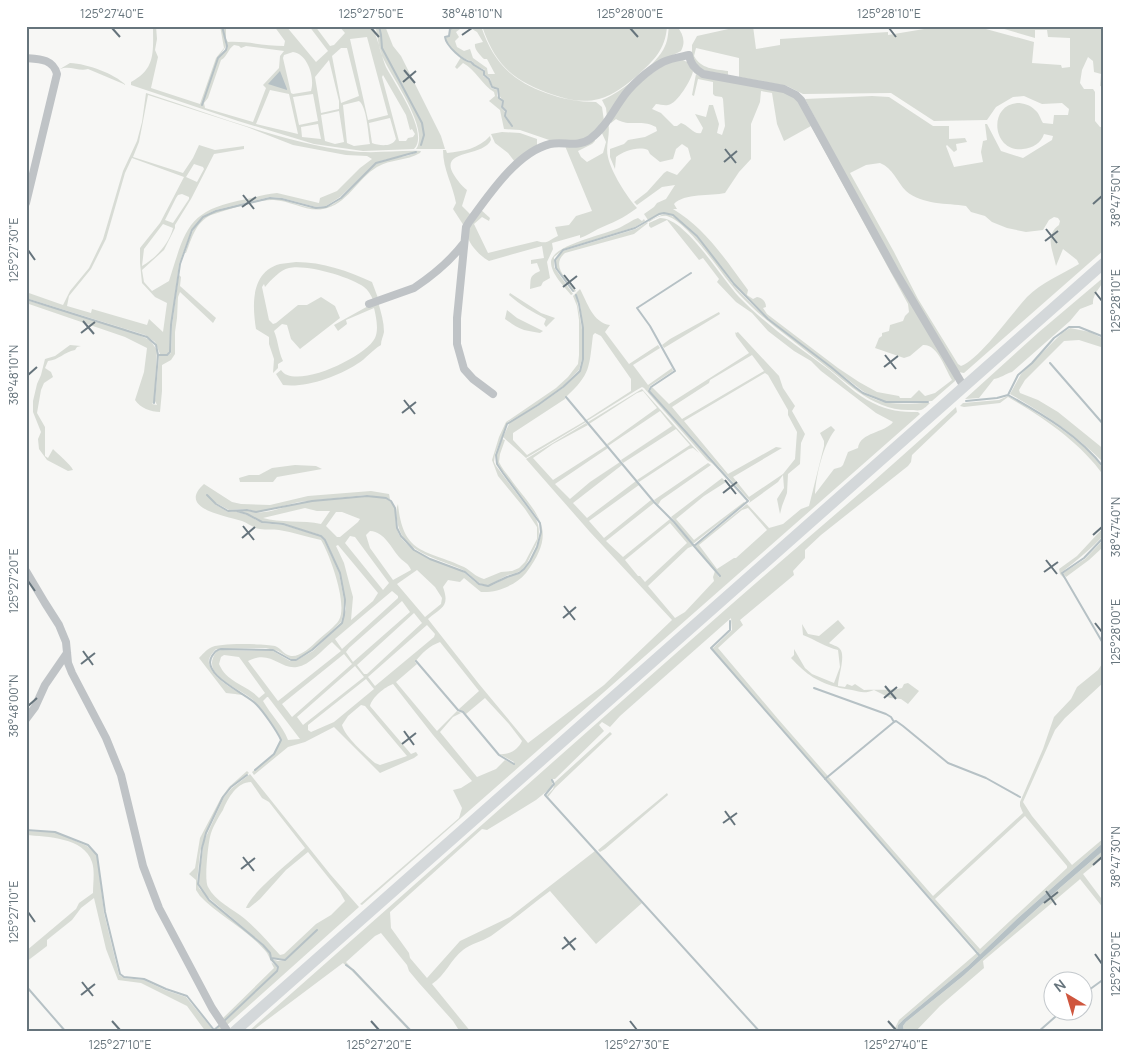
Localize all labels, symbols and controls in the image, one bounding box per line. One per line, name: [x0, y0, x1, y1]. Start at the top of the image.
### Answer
text: 125°27'40"E: [80, 5, 144, 22]
text: 125°27'50"E: [338, 5, 404, 22]
text: 38°48'10"N: [442, 5, 502, 22]
text: 125°28'00"E: [597, 5, 663, 22]
text: 125°28'10"E: [857, 5, 921, 22]
text: 38°47'50"N: [1107, 165, 1124, 227]
text: 125°27'30"E: [5, 217, 22, 282]
text: 125°28'10"E: [1107, 269, 1124, 333]
text: 38°48'10"N: [5, 345, 22, 405]
text: 38°47'40"N: [1107, 497, 1124, 557]
text: 125°27'20"E: [5, 548, 22, 613]
text: 125°28'00"E: [1107, 599, 1124, 665]
text: 38°48'00"N: [5, 674, 22, 738]
text: 38°47'30"N: [1107, 826, 1124, 888]
text: 125°27'10"E: [5, 880, 22, 943]
text: 125°27'50"E: [1107, 931, 1124, 997]
north arrow: [1042, 970, 1092, 1020]
text: N: [1050, 975, 1070, 996]
text: 125°27'10"E: [89, 1036, 152, 1053]
text: 125°27'20"E: [347, 1036, 412, 1053]
text: 125°27'30"E: [605, 1036, 670, 1053]
text: 125°27'40"E: [864, 1036, 928, 1053]

